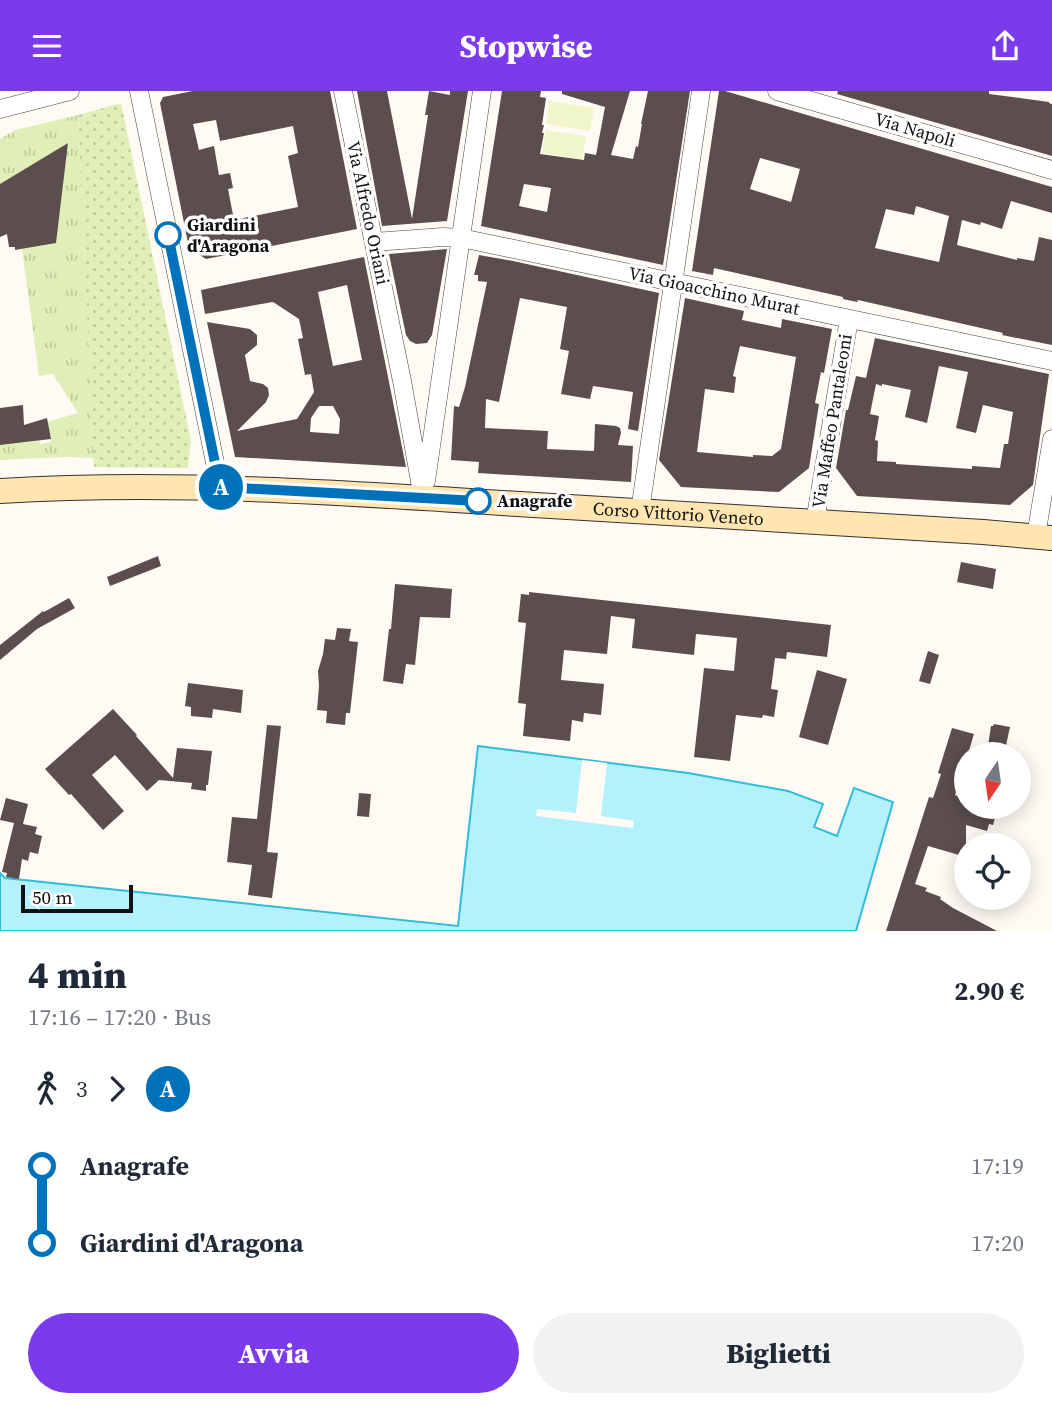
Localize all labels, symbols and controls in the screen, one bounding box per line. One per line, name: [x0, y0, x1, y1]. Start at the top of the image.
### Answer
text: Stopwise: [459, 24, 593, 68]
icon: menu: [28, 27, 66, 65]
icon: share: [986, 27, 1024, 65]
street label: Via Napoli: [872, 106, 959, 153]
street label: Via Alfredo Oriani: [341, 139, 396, 287]
place label: Giardini d'Aragona: [187, 212, 270, 258]
marker: Giardini d'Aragona: [155, 222, 181, 248]
street label: Via Gioacchino Murat: [626, 260, 802, 321]
street label: Via Maffeo Pantaleoni: [805, 332, 858, 510]
line badge: A: [198, 464, 244, 510]
text: A: [213, 470, 229, 503]
marker: Anagrafe: [465, 488, 491, 514]
place label: Anagrafe: [497, 488, 573, 513]
street label: Corso Vittorio Veneto: [592, 496, 765, 531]
north arrow: [954, 742, 1031, 819]
map controls: [954, 742, 1031, 910]
button: locate: [954, 833, 1031, 910]
scale bar: [21, 882, 133, 914]
text: 50 m: [32, 884, 73, 910]
text: 4 min: [28, 949, 127, 1001]
text: 2.90 €: [954, 973, 1024, 1009]
text: 17:16 – 17:20 · Bus: [28, 1001, 211, 1033]
icon: walk: [28, 1070, 66, 1108]
icon: forward: [98, 1070, 136, 1108]
text: A: [160, 1072, 176, 1105]
text: 3: [76, 1073, 88, 1105]
text: Anagrafe: [80, 1148, 189, 1184]
text: 17:19: [971, 1150, 1024, 1182]
text: Giardini d'Aragona: [80, 1225, 303, 1261]
text: 17:20: [971, 1227, 1024, 1259]
button: Avvia: [28, 1313, 519, 1393]
button: Biglietti: [533, 1313, 1024, 1393]

